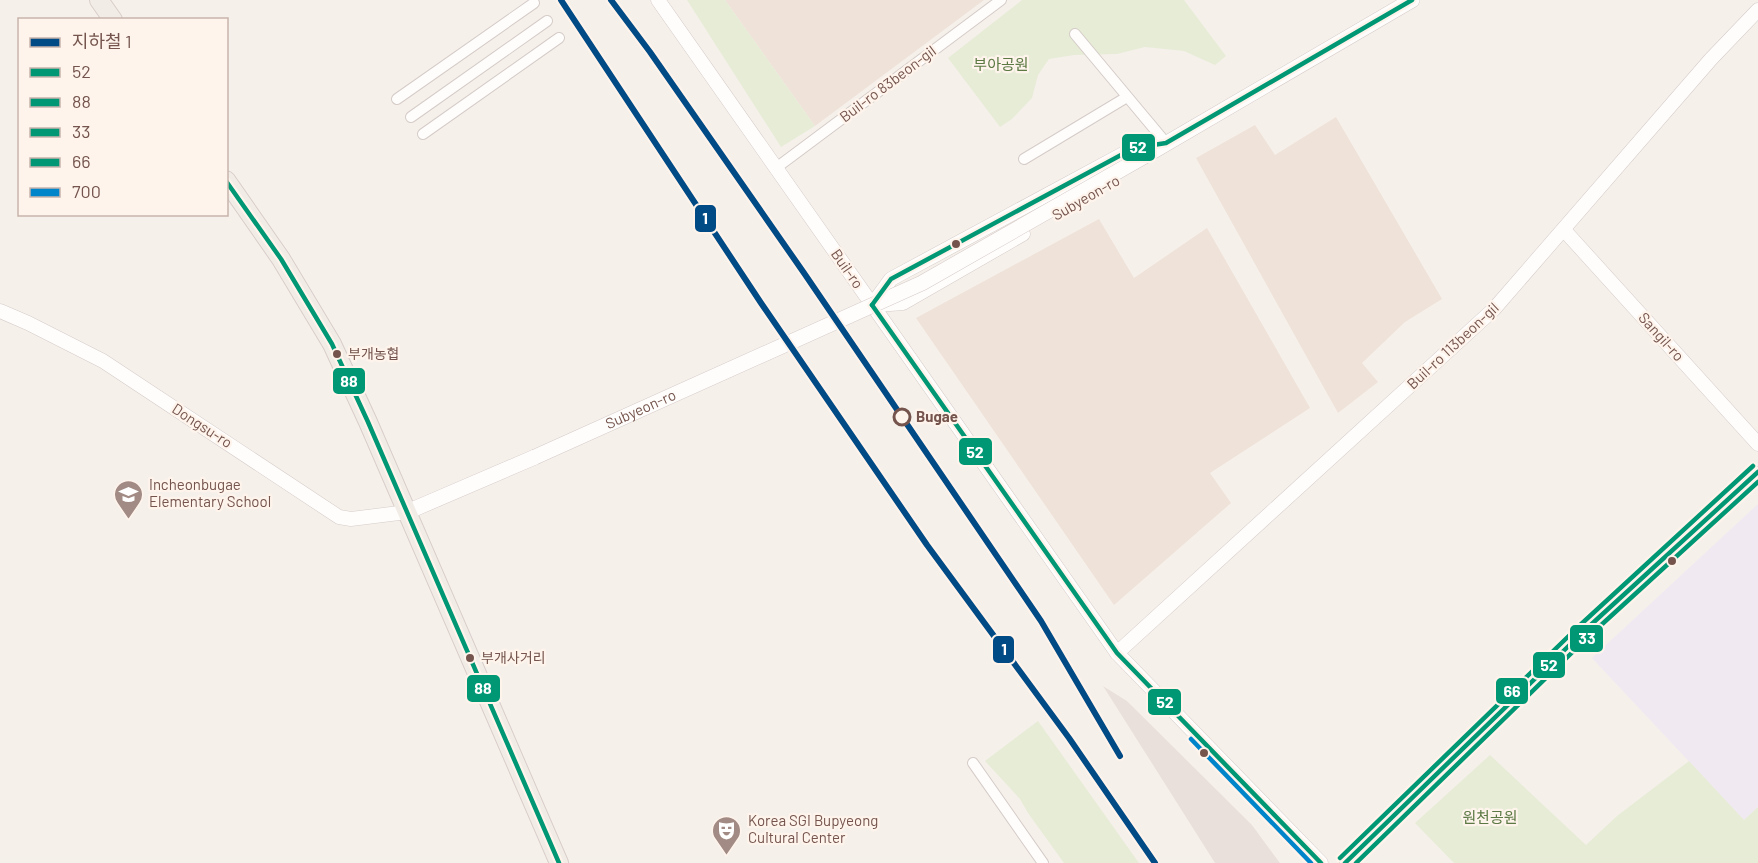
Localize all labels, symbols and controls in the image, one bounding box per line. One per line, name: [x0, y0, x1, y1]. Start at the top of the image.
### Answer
legend: [18, 18, 228, 216]
text: 지하철 1: [72, 30, 132, 52]
street label: Buil-ro 83beon-gil: [836, 41, 939, 125]
park label: 부아공원: [973, 55, 1029, 73]
text: 52: [72, 60, 91, 82]
text: 88: [72, 90, 91, 112]
text: 33: [72, 120, 91, 142]
line badge: 52: [1121, 133, 1156, 162]
text: 52: [1129, 137, 1147, 156]
text: 66: [72, 150, 91, 172]
street label: Subyeon-ro: [1048, 171, 1123, 224]
text: 700: [72, 180, 101, 202]
line badge: 1: [694, 204, 717, 233]
text: 1: [702, 208, 708, 227]
unlabelled marker: [950, 238, 962, 250]
street label: Buil-ro: [828, 245, 868, 292]
street label: Buil-ro 113beon-gil: [1403, 298, 1502, 392]
street label: Sangil-ro: [1635, 308, 1688, 364]
place label: 부개농협: [348, 345, 400, 362]
marker: 부개농협: [331, 348, 343, 360]
line badge: 88: [332, 367, 366, 395]
text: 88: [340, 371, 358, 390]
street label: Subyeon-ro: [602, 385, 678, 432]
street label: Dongsu-ro: [169, 399, 236, 451]
place label: Bugae: [916, 407, 958, 425]
marker: Bugae: [893, 408, 911, 426]
line badge: 52: [958, 437, 993, 466]
text: 52: [966, 442, 984, 461]
place label: Incheonbugae Elementary School: [149, 475, 271, 510]
school or university icon: Incheonbugae Elementary School: [112, 478, 144, 520]
unlabelled marker: [1666, 555, 1678, 567]
line badge: 33: [1569, 624, 1604, 653]
text: 33: [1578, 628, 1596, 647]
line badge: 1: [992, 635, 1015, 664]
text: 1: [1001, 639, 1007, 658]
place label: 부개사거리: [481, 649, 545, 666]
line badge: 52: [1532, 651, 1566, 679]
marker: 부개사거리: [464, 652, 476, 664]
text: 52: [1540, 655, 1558, 674]
line badge: 88: [466, 674, 501, 703]
line badge: 66: [1495, 677, 1529, 705]
text: 88: [474, 678, 492, 697]
text: 66: [1503, 681, 1521, 700]
line badge: 52: [1147, 688, 1182, 716]
text: 52: [1156, 692, 1174, 711]
unlabelled marker: [1198, 747, 1210, 759]
park label: 원천공원: [1462, 808, 1518, 826]
place label: Korea SGI Bupyeong Cultural Center: [748, 811, 878, 846]
theatre icon: Korea SGI Bupyeong Cultural Center: [711, 814, 743, 856]

